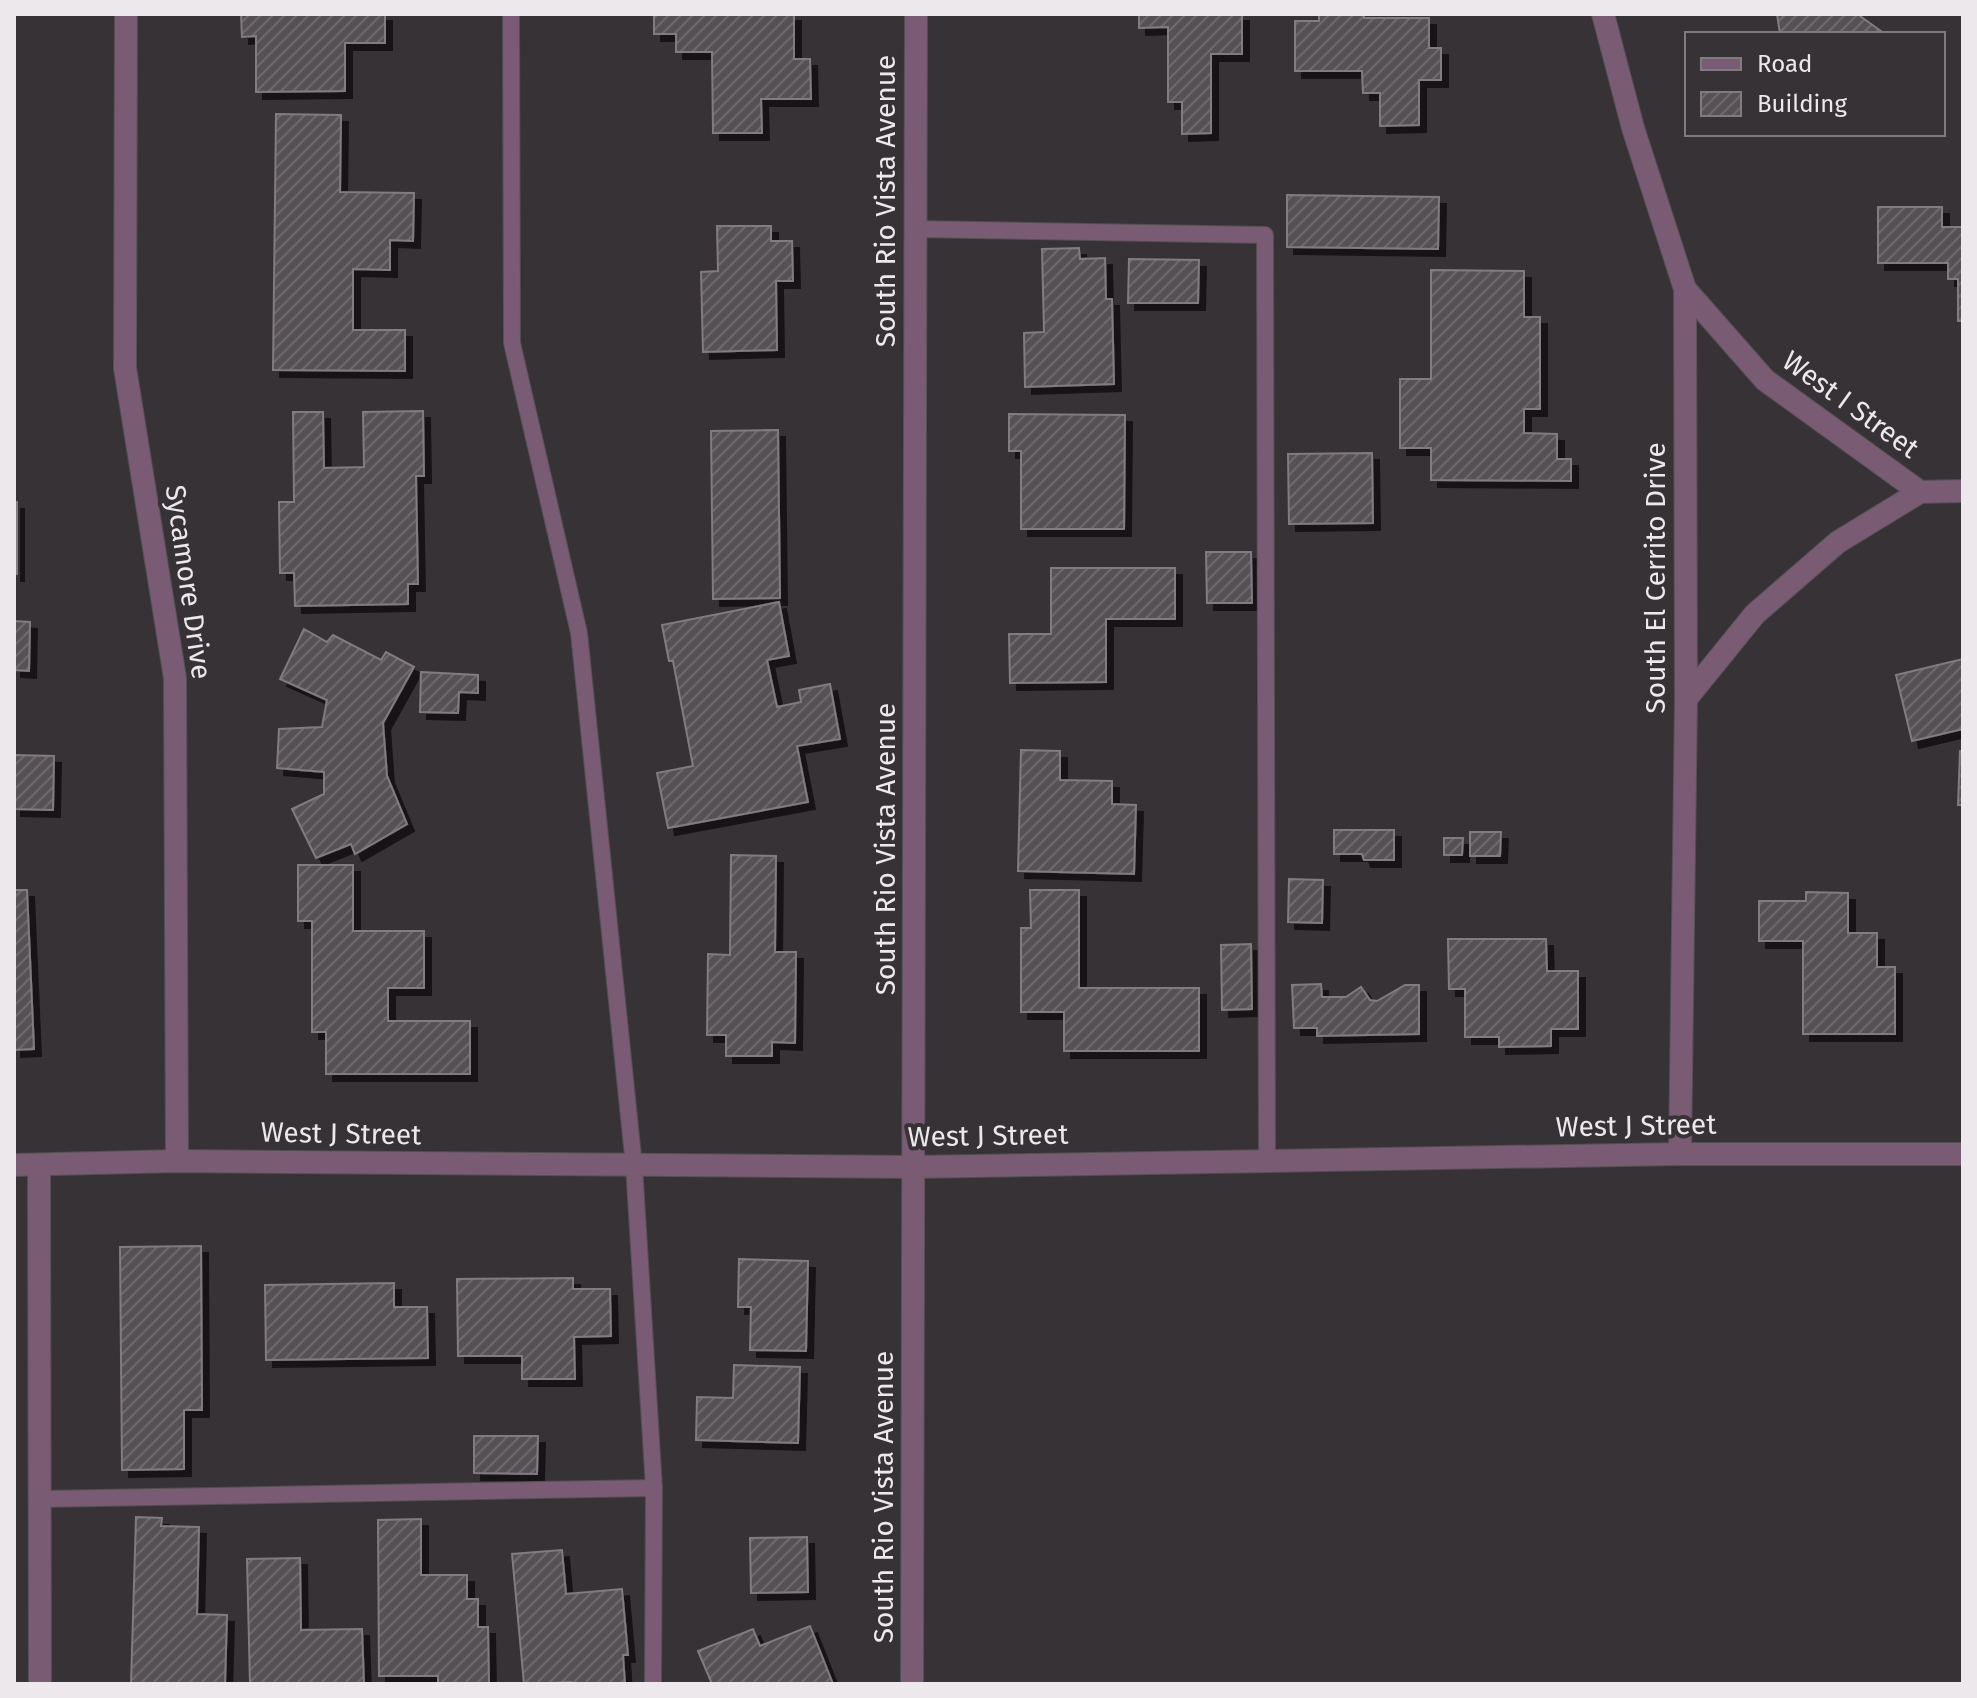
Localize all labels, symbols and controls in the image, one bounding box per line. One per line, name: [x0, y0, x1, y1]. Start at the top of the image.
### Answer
legend: [1685, 32, 1945, 136]
text: Road: [1757, 50, 1812, 78]
street label: South Rio Vista Avenue: [869, 55, 902, 347]
text: Building: [1757, 90, 1847, 118]
street label: West I Street: [1776, 344, 1926, 465]
street label: South El Cerrito Drive: [1639, 442, 1672, 714]
street label: Sycamore Drive: [159, 483, 218, 681]
street label: South Rio Vista Avenue: [869, 703, 902, 995]
street label: West J Street: [1555, 1108, 1717, 1143]
street label: West J Street: [260, 1116, 422, 1151]
street label: West J Street: [907, 1118, 1069, 1153]
street label: South Rio Vista Avenue: [867, 1351, 900, 1643]

